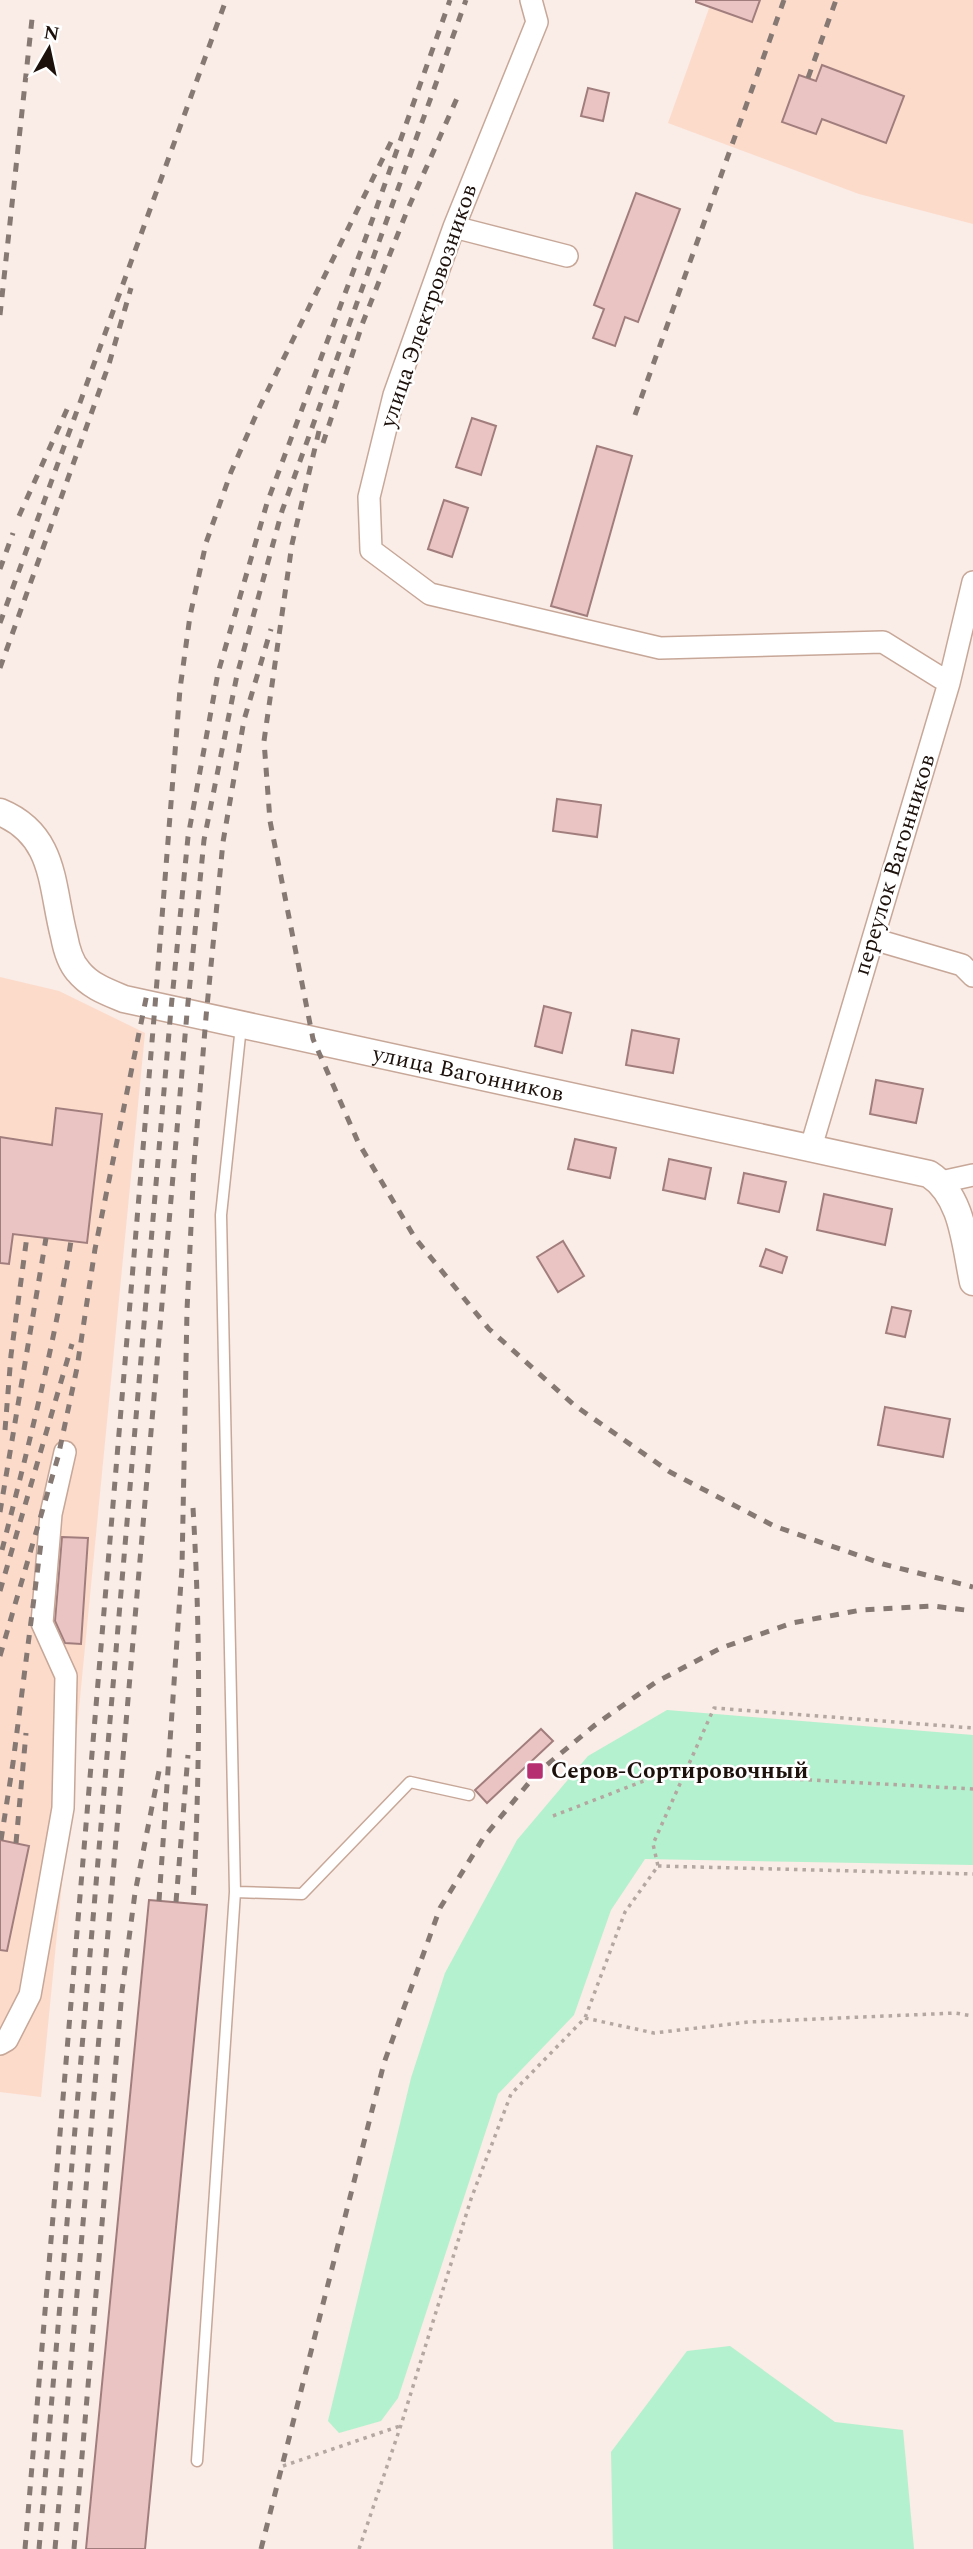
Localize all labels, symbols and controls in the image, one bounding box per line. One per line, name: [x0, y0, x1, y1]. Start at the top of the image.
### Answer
north arrow: [14, 14, 84, 84]
text: N: [41, 18, 61, 49]
street label: улица Электровозников: [371, 179, 487, 433]
street label: переулок Вагонников: [845, 750, 945, 980]
street label: улица Вагонников: [369, 1036, 567, 1112]
place label: Серов-Сортировочный: [551, 1754, 808, 1789]
marker: Серов-Сортировочный: [525, 1761, 545, 1781]

